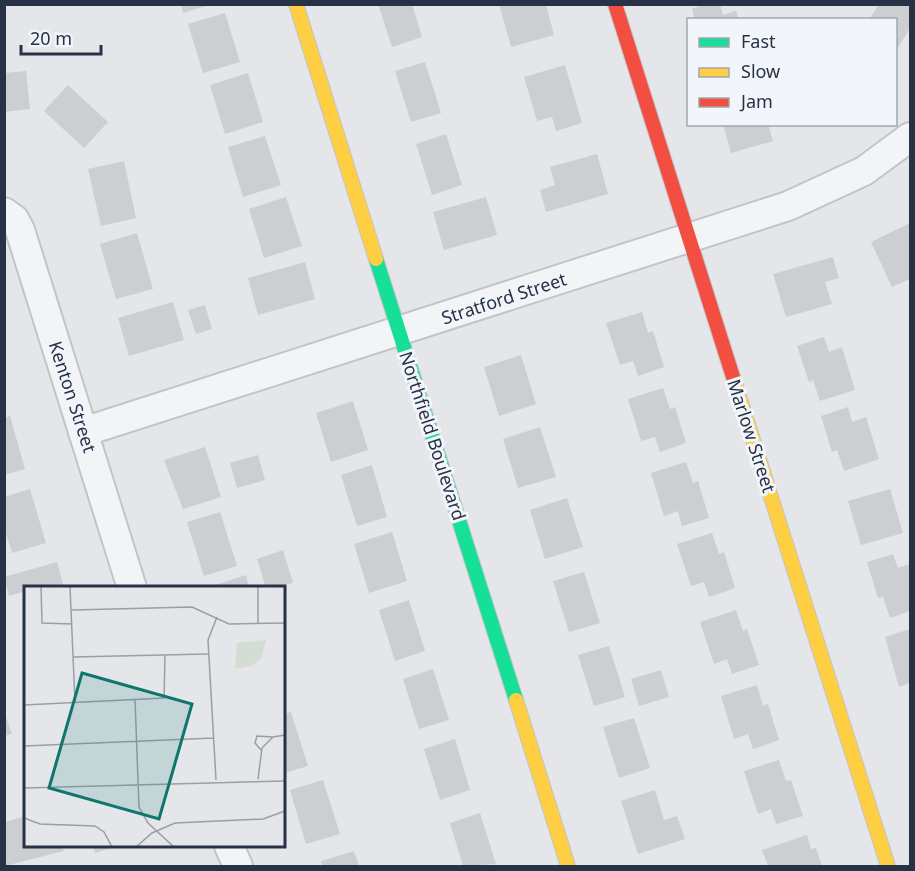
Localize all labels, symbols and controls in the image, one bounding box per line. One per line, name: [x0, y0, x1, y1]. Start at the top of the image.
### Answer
scale bar: [21, 18, 100, 56]
legend: [687, 18, 897, 126]
text: 20 m: [30, 26, 72, 50]
text: Fast: [741, 29, 776, 53]
text: Slow: [741, 59, 780, 83]
text: Jam: [739, 89, 773, 113]
street label: Stratford Street: [438, 266, 570, 330]
street label: Kenton Street: [44, 338, 102, 456]
street label: Northfield Boulevard: [394, 348, 472, 523]
street label: Marlow Street: [722, 376, 782, 496]
inset map: [24, 586, 285, 847]

